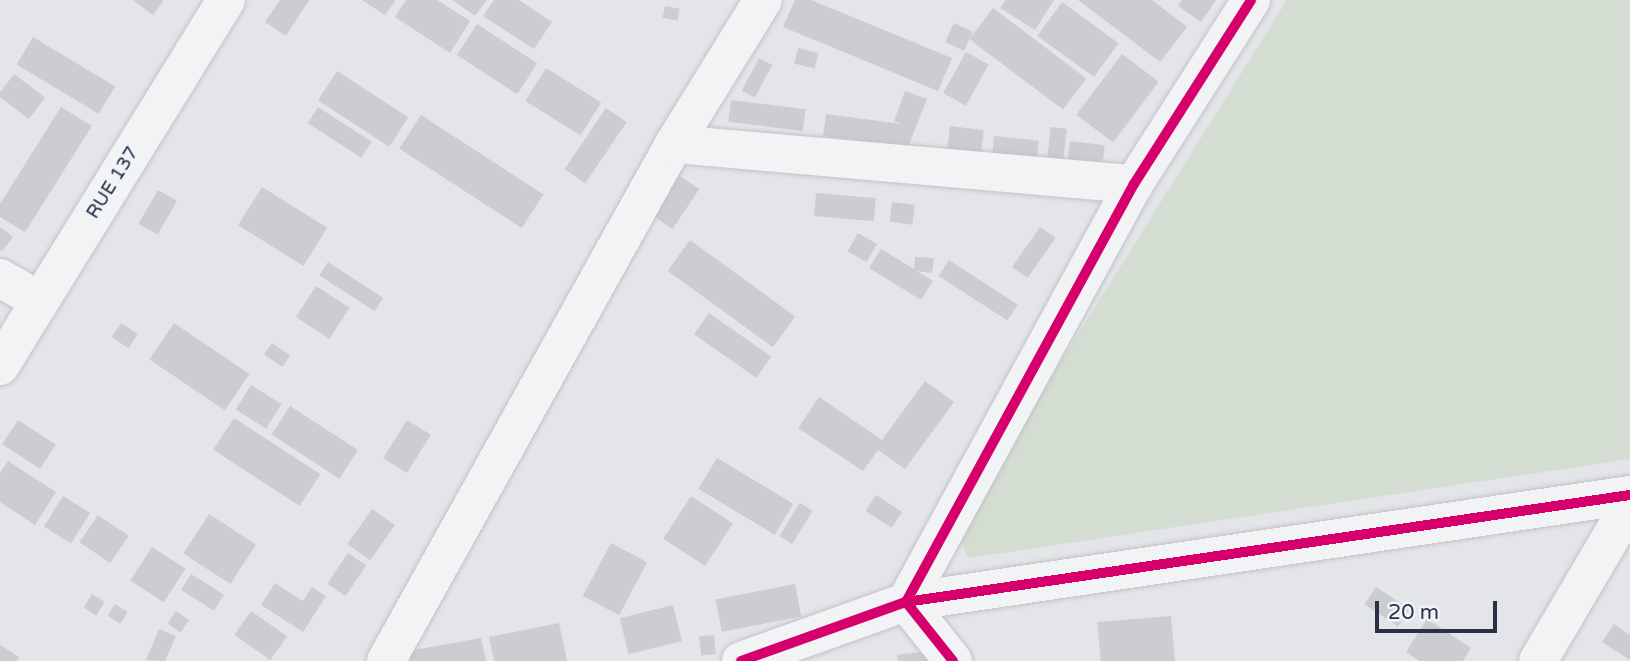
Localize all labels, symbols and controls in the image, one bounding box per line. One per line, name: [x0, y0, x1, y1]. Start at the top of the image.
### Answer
street label: RUE 137: [82, 143, 144, 223]
scale bar: [1378, 588, 1500, 632]
text: 20 m: [1388, 600, 1439, 625]

